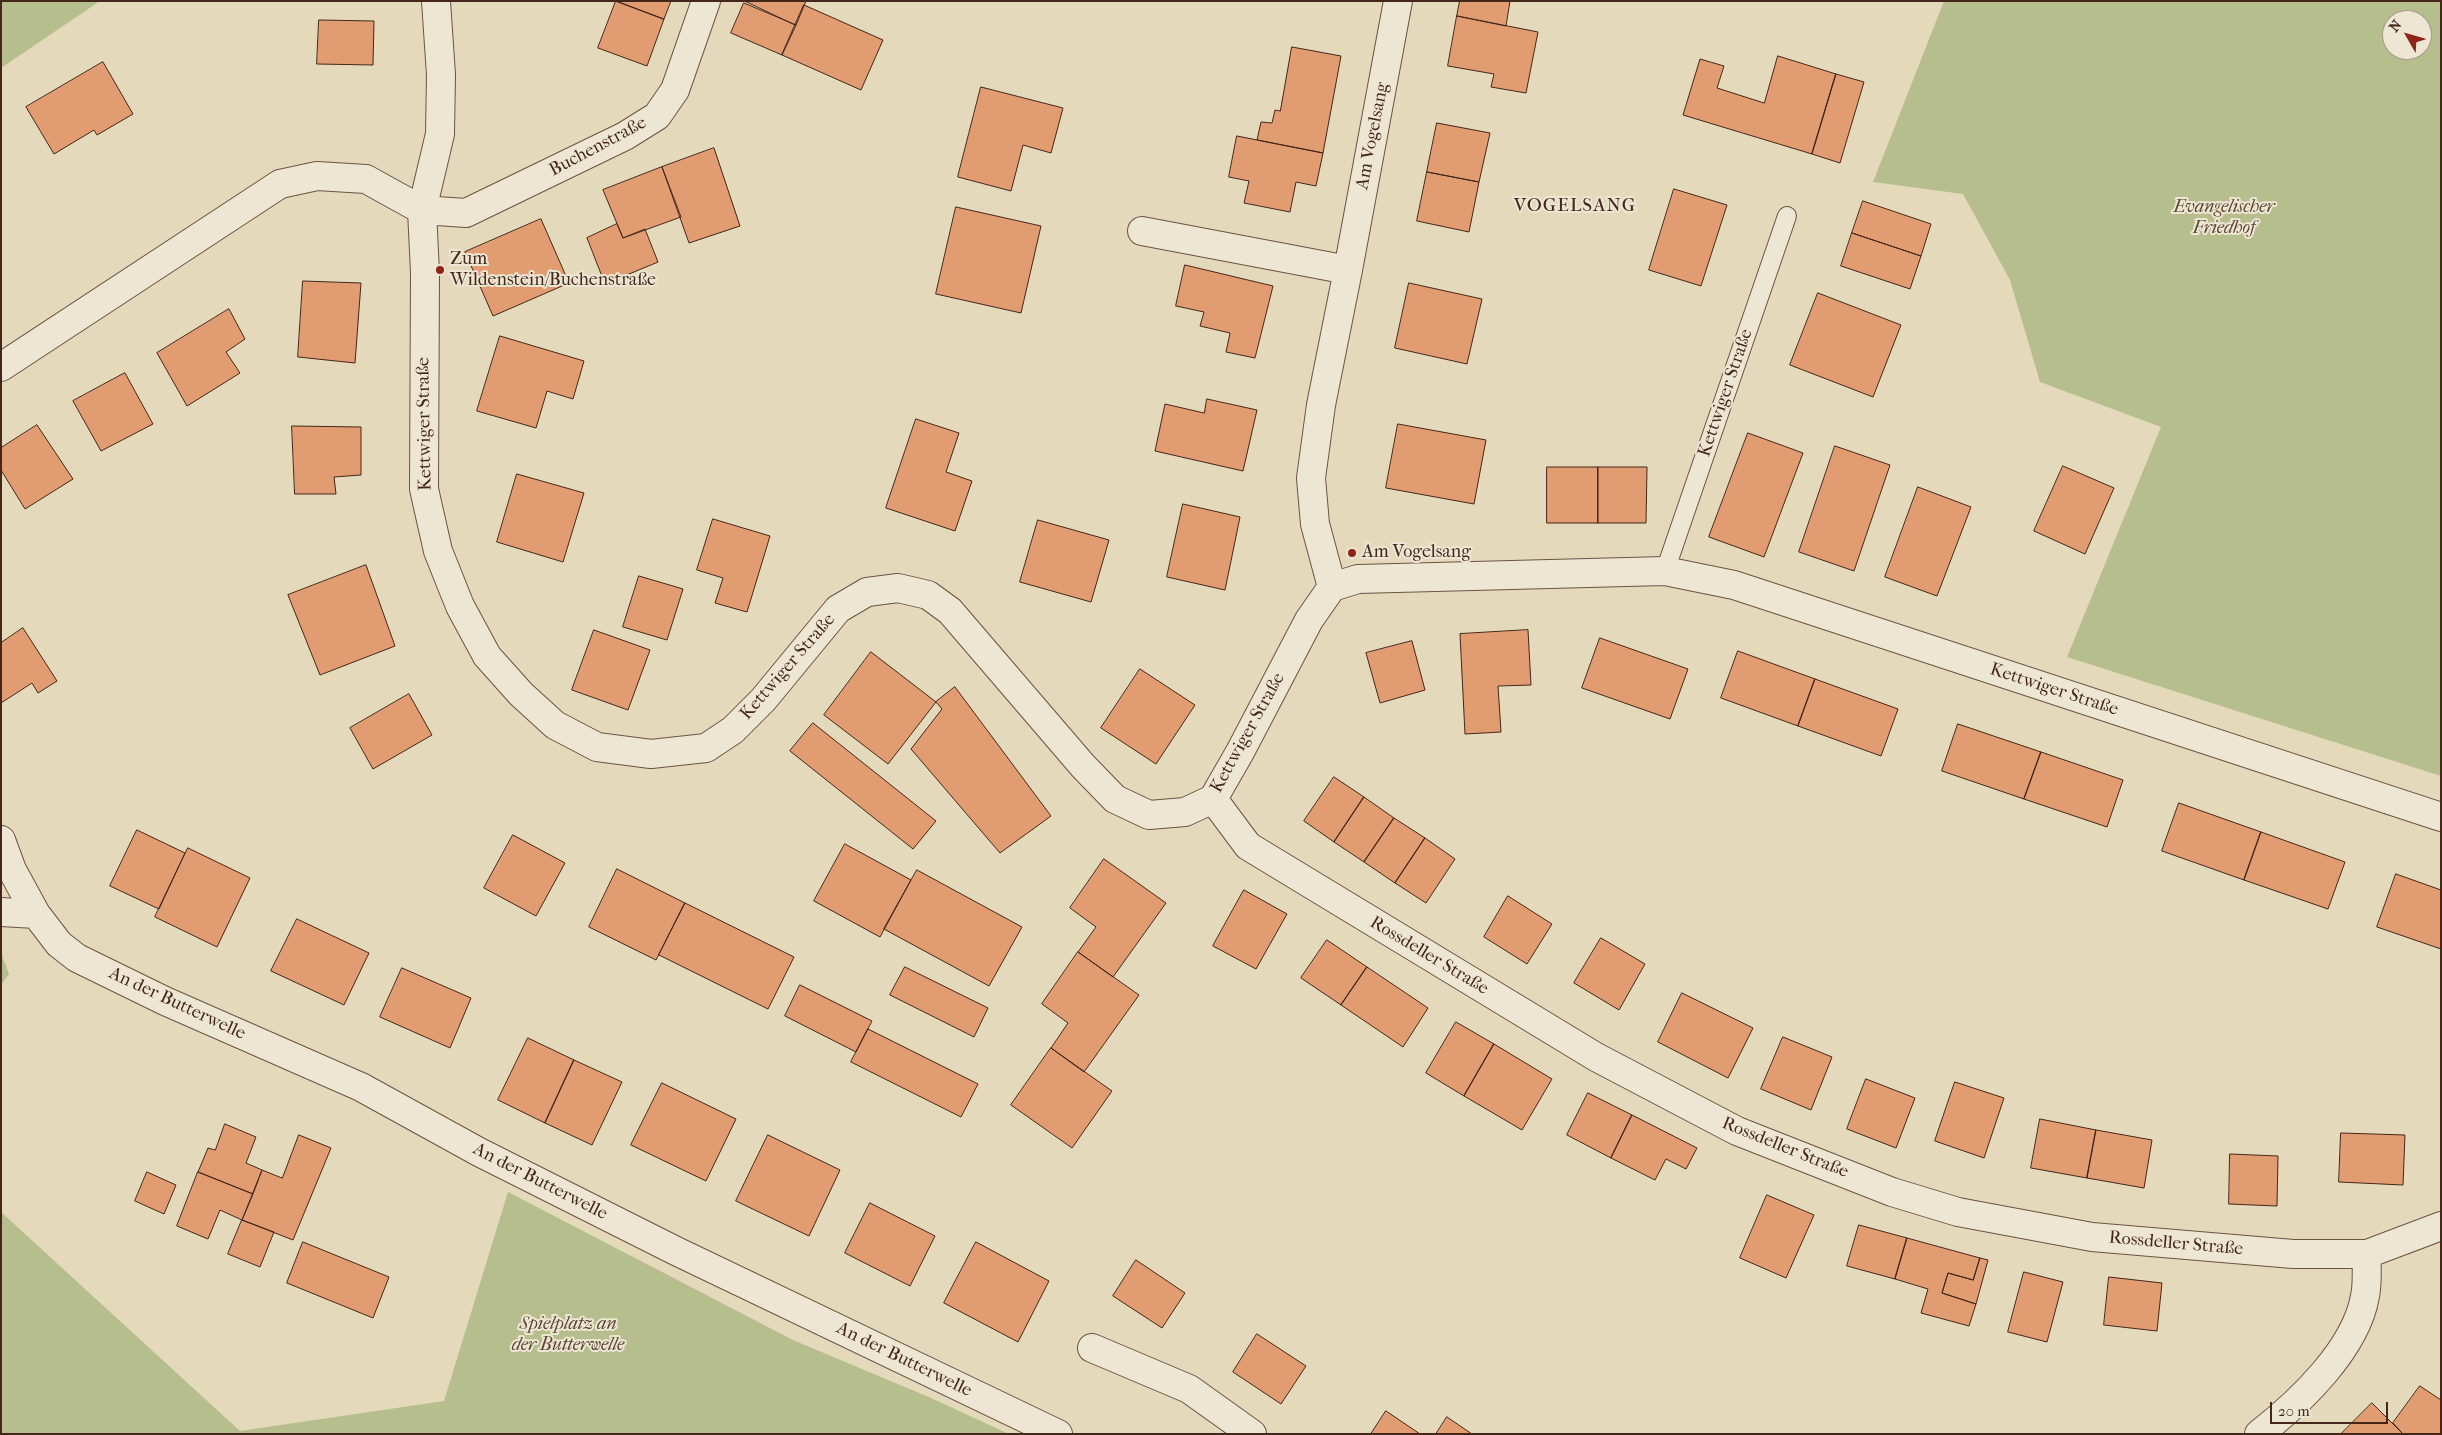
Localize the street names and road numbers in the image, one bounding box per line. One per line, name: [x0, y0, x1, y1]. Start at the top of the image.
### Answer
street label: Am Vogelsang: [1352, 81, 1394, 191]
street label: Buchenstraße: [546, 112, 650, 182]
street label: Kettwiger Straße: [1694, 326, 1758, 460]
street label: Kettwiger Straße: [413, 357, 437, 491]
street label: Kettwiger Straße: [736, 609, 840, 725]
street label: Kettwiger Straße: [1987, 659, 2121, 721]
street label: Kettwiger Straße: [1206, 669, 1290, 797]
street label: Rossdeller Straße: [1366, 912, 1492, 1000]
street label: An der Butterwelle: [105, 963, 249, 1045]
street label: Rossdeller Straße: [1719, 1113, 1851, 1183]
street label: An der Butterwelle: [469, 1139, 611, 1225]
street label: Rossdeller Straße: [2108, 1227, 2244, 1261]
street label: An der Butterwelle: [833, 1318, 975, 1402]

